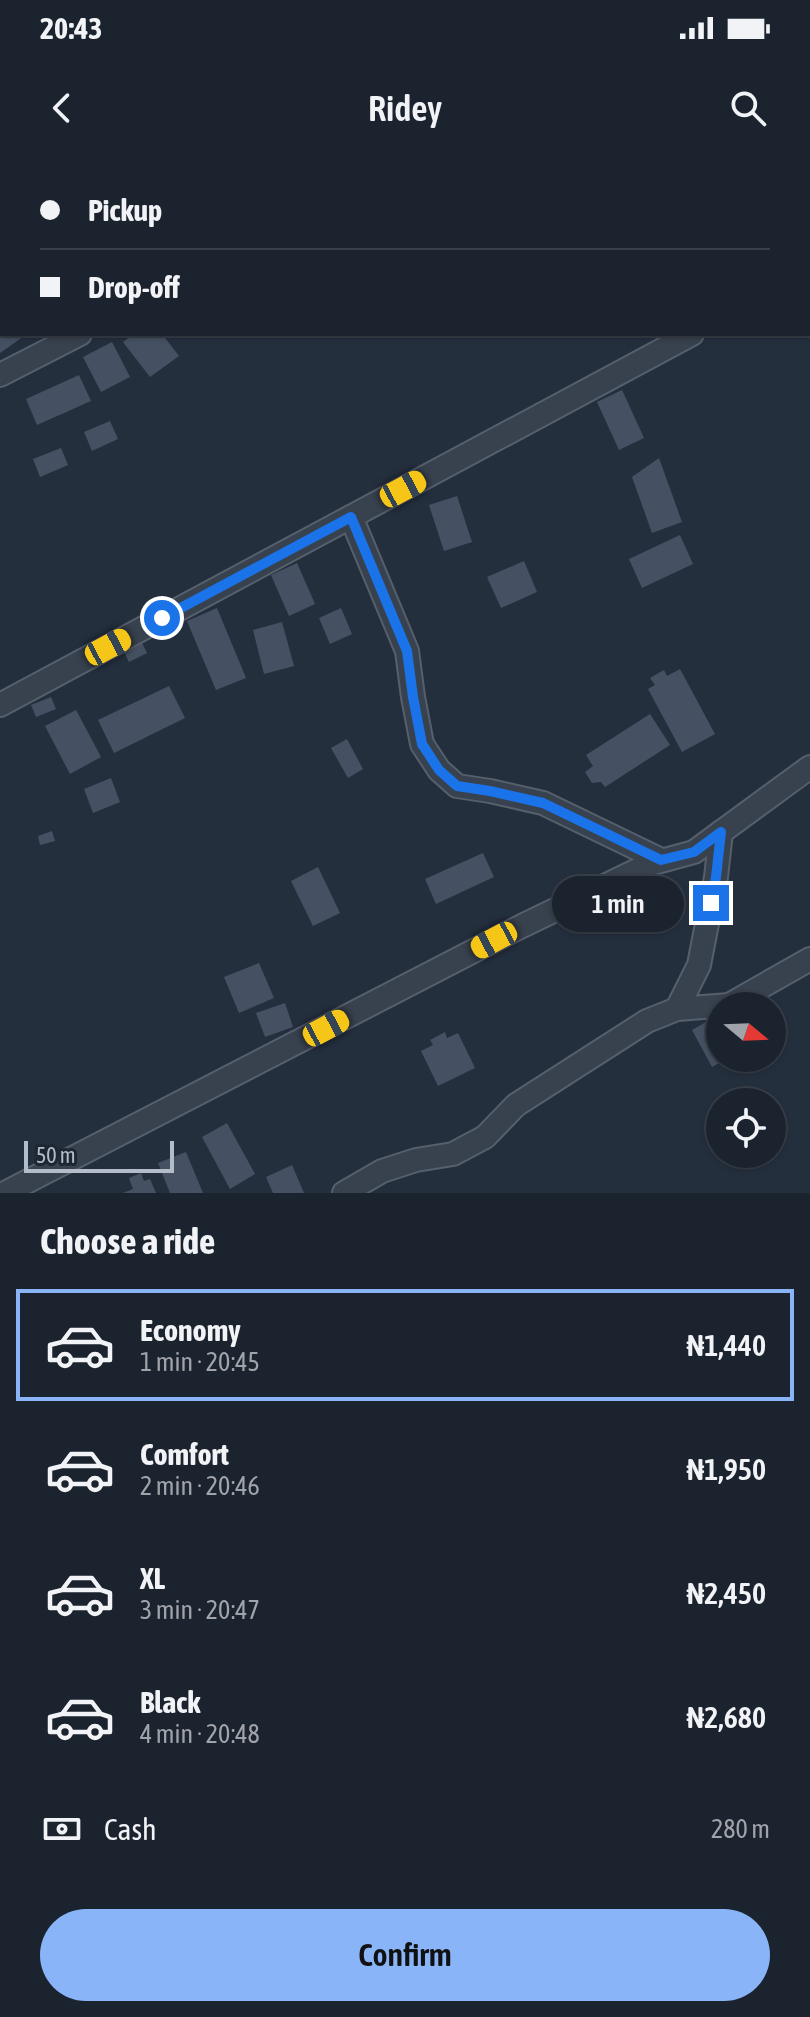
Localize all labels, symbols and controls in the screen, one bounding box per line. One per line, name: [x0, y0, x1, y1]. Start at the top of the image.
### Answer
text: 20:43: [40, 11, 102, 45]
icon: back: [40, 86, 84, 130]
icon: search: [726, 86, 770, 130]
text: Ridey: [368, 87, 442, 129]
text: Pickup: [88, 193, 162, 227]
text: Drop-off: [88, 270, 180, 304]
car: [376, 467, 430, 511]
route start: [144, 600, 180, 636]
car: [81, 625, 135, 669]
callout: 1 min: [551, 875, 683, 931]
route end: [693, 885, 729, 921]
text: 1 min: [591, 889, 645, 919]
car: [467, 918, 521, 962]
north arrow: [706, 992, 786, 1072]
map controls: [706, 992, 786, 1168]
car: [299, 1006, 353, 1050]
button: locate: [706, 1088, 786, 1168]
scale bar: [24, 1137, 174, 1173]
text: 50 m: [36, 1142, 76, 1168]
text: Choose a ride: [40, 1220, 215, 1262]
icon: car: [44, 1309, 116, 1381]
text: Economy: [140, 1313, 241, 1347]
text: ₦1,440: [687, 1328, 766, 1362]
text: 1 min · 20:45: [140, 1347, 260, 1377]
icon: car: [44, 1433, 116, 1505]
text: Comfort: [140, 1437, 229, 1471]
text: ₦1,950: [687, 1452, 766, 1486]
text: 2 min · 20:46: [140, 1471, 260, 1501]
icon: car: [44, 1557, 116, 1629]
text: XL: [140, 1561, 165, 1595]
text: ₦2,450: [687, 1576, 766, 1610]
text: 3 min · 20:47: [140, 1595, 260, 1625]
icon: car: [44, 1681, 116, 1753]
text: Black: [140, 1685, 200, 1719]
text: ₦2,680: [687, 1700, 766, 1734]
text: 4 min · 20:48: [140, 1719, 260, 1749]
icon: cash: [40, 1807, 84, 1851]
text: Cash: [104, 1812, 157, 1846]
text: 280 m: [711, 1814, 770, 1844]
button: Confirm: [40, 1909, 770, 2001]

